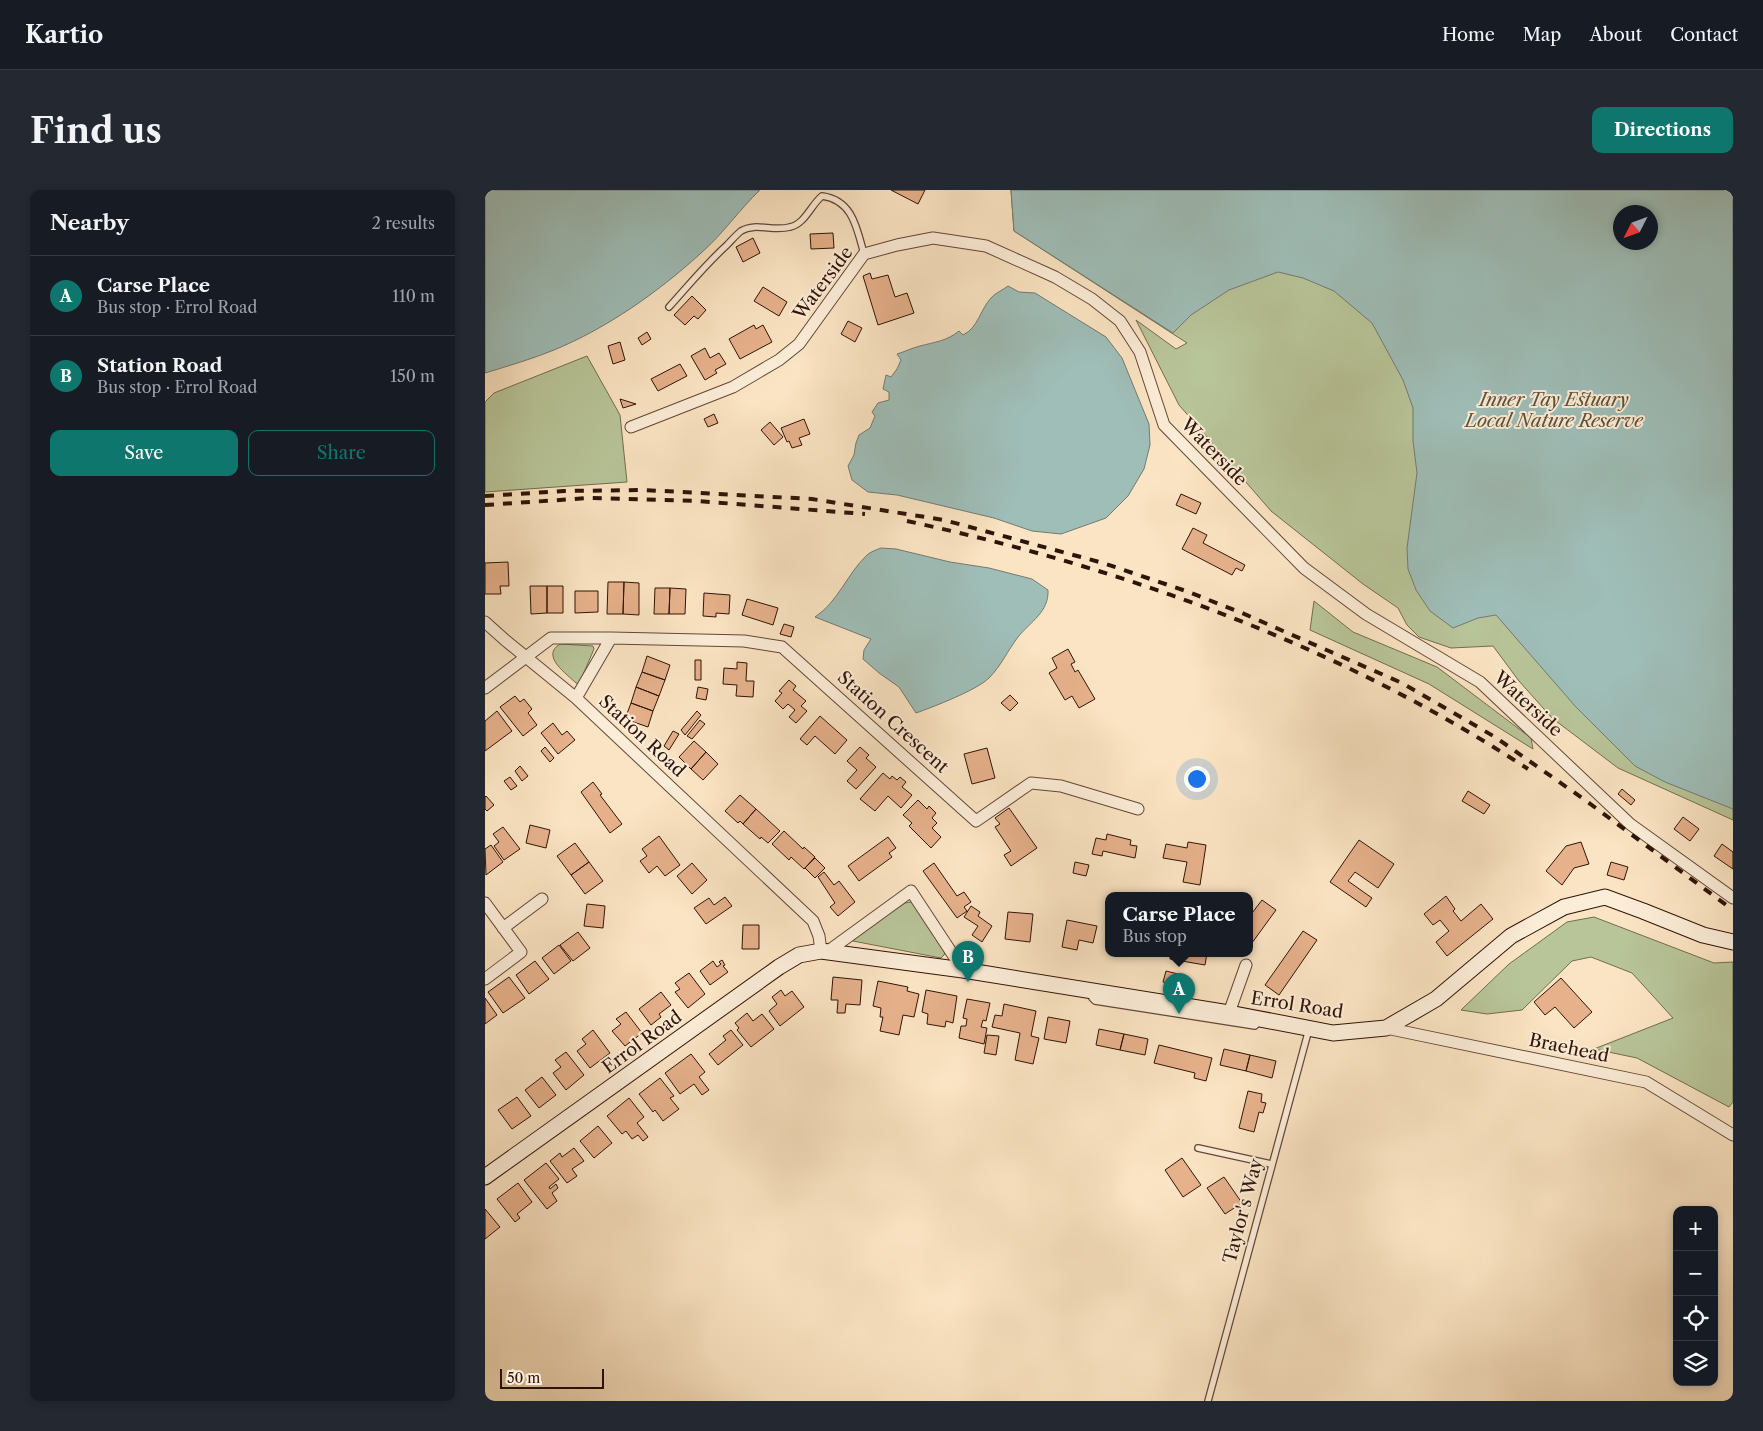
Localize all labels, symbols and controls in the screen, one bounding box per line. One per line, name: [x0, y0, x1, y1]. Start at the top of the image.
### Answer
text: Kartio: [25, 20, 103, 49]
text: Home: [1442, 24, 1495, 46]
text: Map: [1523, 24, 1561, 46]
text: About: [1589, 24, 1642, 46]
text: Contact: [1670, 24, 1738, 46]
button: Directions: [1592, 107, 1733, 153]
text: Find us: [30, 109, 162, 152]
north arrow: [1613, 205, 1658, 250]
text: Nearby: [50, 210, 129, 235]
text: 2 results: [372, 213, 435, 233]
street label: Waterside: [788, 242, 858, 325]
text: Carse Place: [97, 274, 210, 297]
text: A: [60, 286, 72, 306]
text: 110 m: [392, 286, 435, 306]
text: Bus stop · Errol Road: [97, 297, 257, 317]
text: Station Road: [97, 354, 222, 377]
text: B: [60, 366, 72, 386]
text: 150 m: [390, 366, 435, 386]
text: Bus stop · Errol Road: [97, 377, 257, 397]
park label: Inner Tay Estuary Local Nature Reserve: [1463, 389, 1644, 432]
street label: Waterside: [1176, 413, 1252, 491]
button: Save: [50, 430, 238, 476]
button: Share: [248, 430, 435, 476]
street label: Station Crescent: [833, 666, 954, 778]
street label: Waterside: [1488, 666, 1567, 741]
street label: Station Road: [594, 690, 690, 782]
your location: [1184, 766, 1210, 792]
popup: [1105, 892, 1253, 957]
text: Carse Place: [1122, 903, 1236, 926]
text: Bus stop: [1122, 926, 1187, 946]
pin: B: [952, 941, 984, 982]
pin: A: [1163, 973, 1195, 1014]
street label: Errol Road: [1249, 987, 1345, 1023]
street label: Errol Road: [598, 1006, 686, 1078]
street label: Braehead: [1527, 1029, 1611, 1067]
street label: Taylor's Way: [1218, 1155, 1268, 1266]
map controls: [1673, 1206, 1718, 1386]
button: +: [1673, 1206, 1718, 1251]
button: −: [1673, 1251, 1718, 1296]
button: locate: [1673, 1296, 1718, 1341]
button: layers: [1673, 1341, 1718, 1386]
scale bar: [500, 1366, 604, 1389]
text: 50 m: [507, 1369, 540, 1387]

